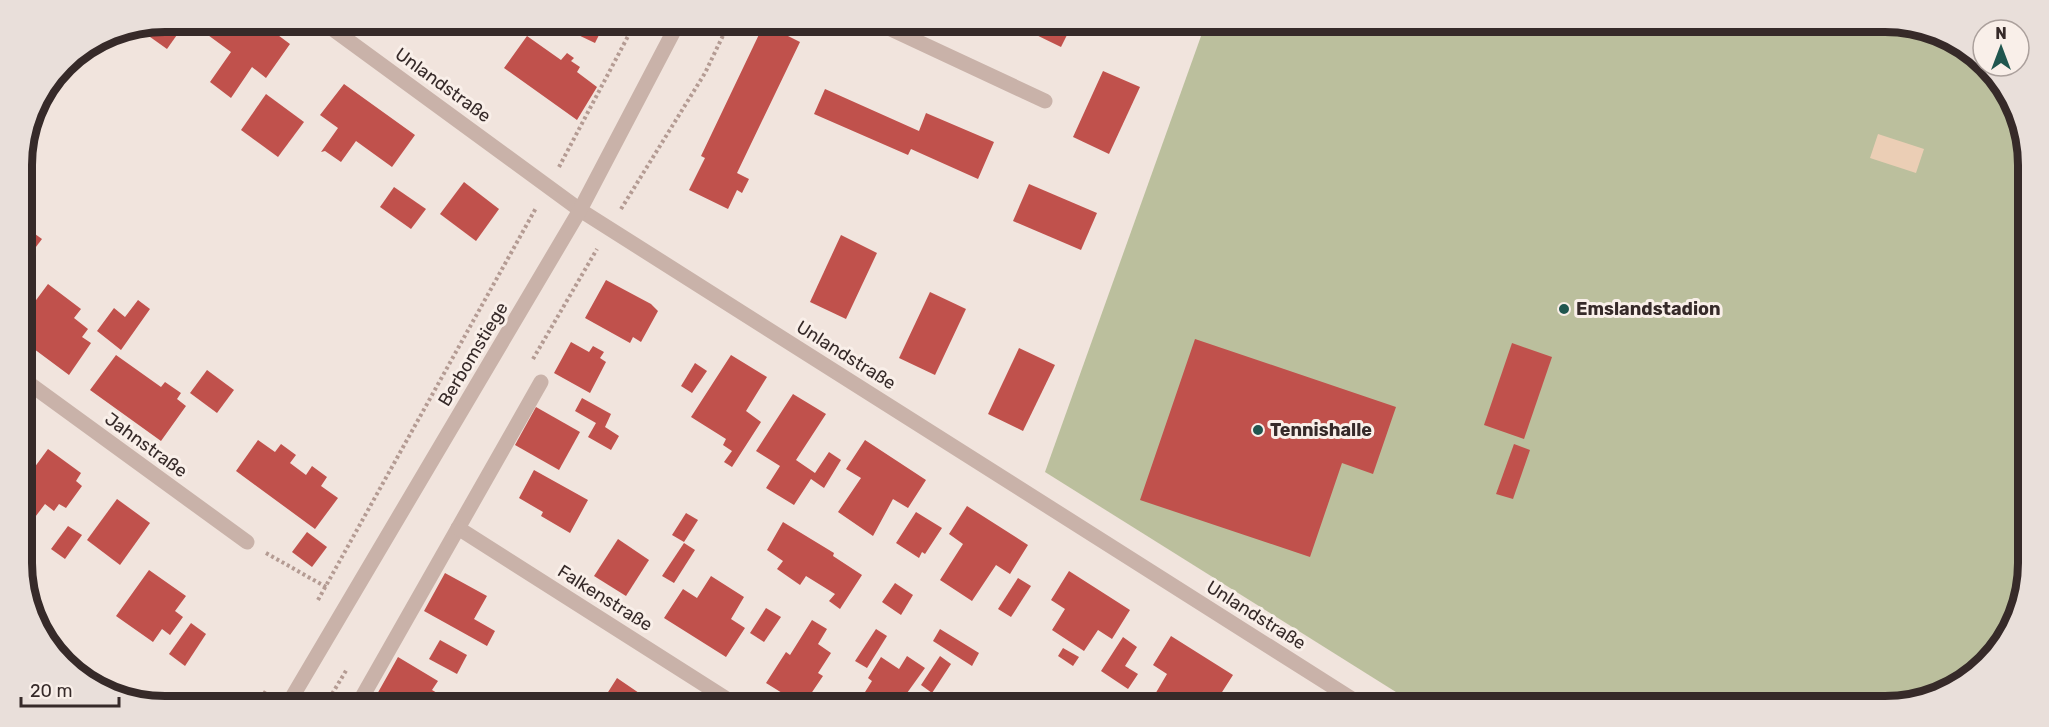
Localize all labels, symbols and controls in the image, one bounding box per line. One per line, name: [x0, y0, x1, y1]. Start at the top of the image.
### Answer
north arrow: [1971, 18, 2031, 78]
text: N: [1995, 24, 2007, 43]
street label: Unlandstraße: [391, 43, 495, 127]
street label: Berbomstiege: [433, 298, 513, 410]
place label: Emslandstadion: [1576, 298, 1721, 320]
marker: Emslandstadion: [1557, 302, 1571, 316]
street label: Unlandstraße: [792, 316, 900, 394]
street label: Jahnstraße: [100, 408, 192, 482]
place label: Tennishalle: [1270, 419, 1372, 441]
marker: Tennishalle: [1251, 423, 1265, 437]
street label: Falkenstraße: [554, 560, 656, 636]
street label: Unlandstraße: [1202, 576, 1310, 654]
scale bar: [21, 670, 118, 708]
text: 20 m: [30, 680, 72, 702]

